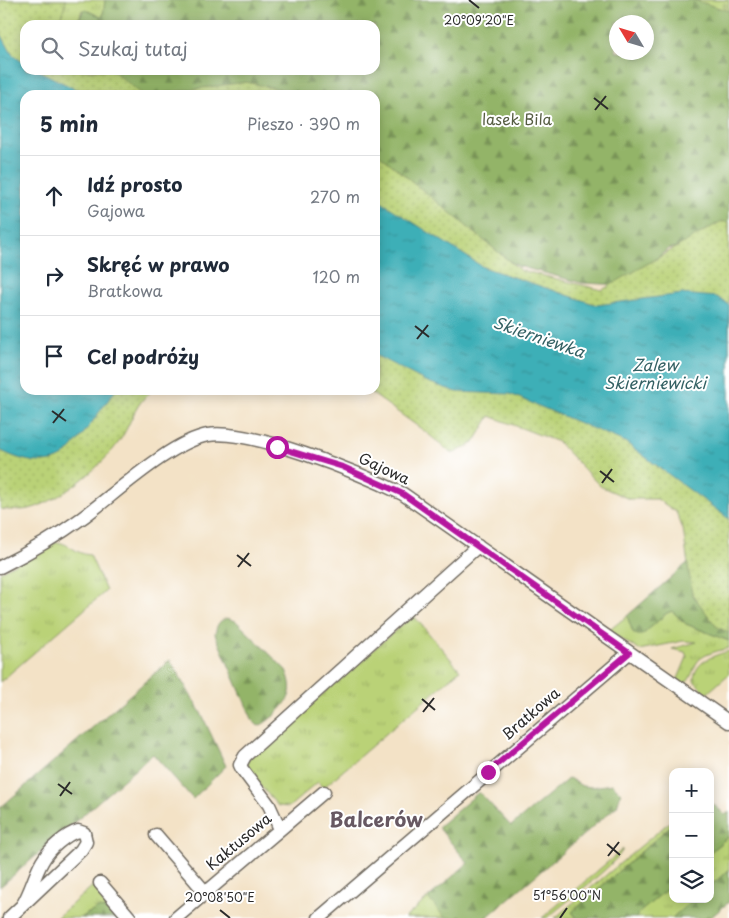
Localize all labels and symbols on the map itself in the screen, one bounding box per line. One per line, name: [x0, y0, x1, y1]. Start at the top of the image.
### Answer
text: 20°09'20"E: [444, 11, 514, 29]
north arrow: [609, 15, 654, 60]
park label: lasek Bila: [482, 107, 553, 130]
water label: Skierniewka: [490, 309, 589, 363]
water label: Zalew Skierniewicki: [604, 352, 709, 394]
route start: [266, 436, 289, 459]
street label: Gajowa: [355, 446, 415, 490]
street label: Bratkowa: [496, 681, 565, 745]
route end: [477, 761, 500, 784]
district label: Balcerów: [329, 804, 423, 834]
street label: Kaktusowa: [200, 806, 276, 875]
text: 51°56'00"N: [533, 886, 601, 904]
text: 20°08'50"E: [185, 888, 255, 906]

